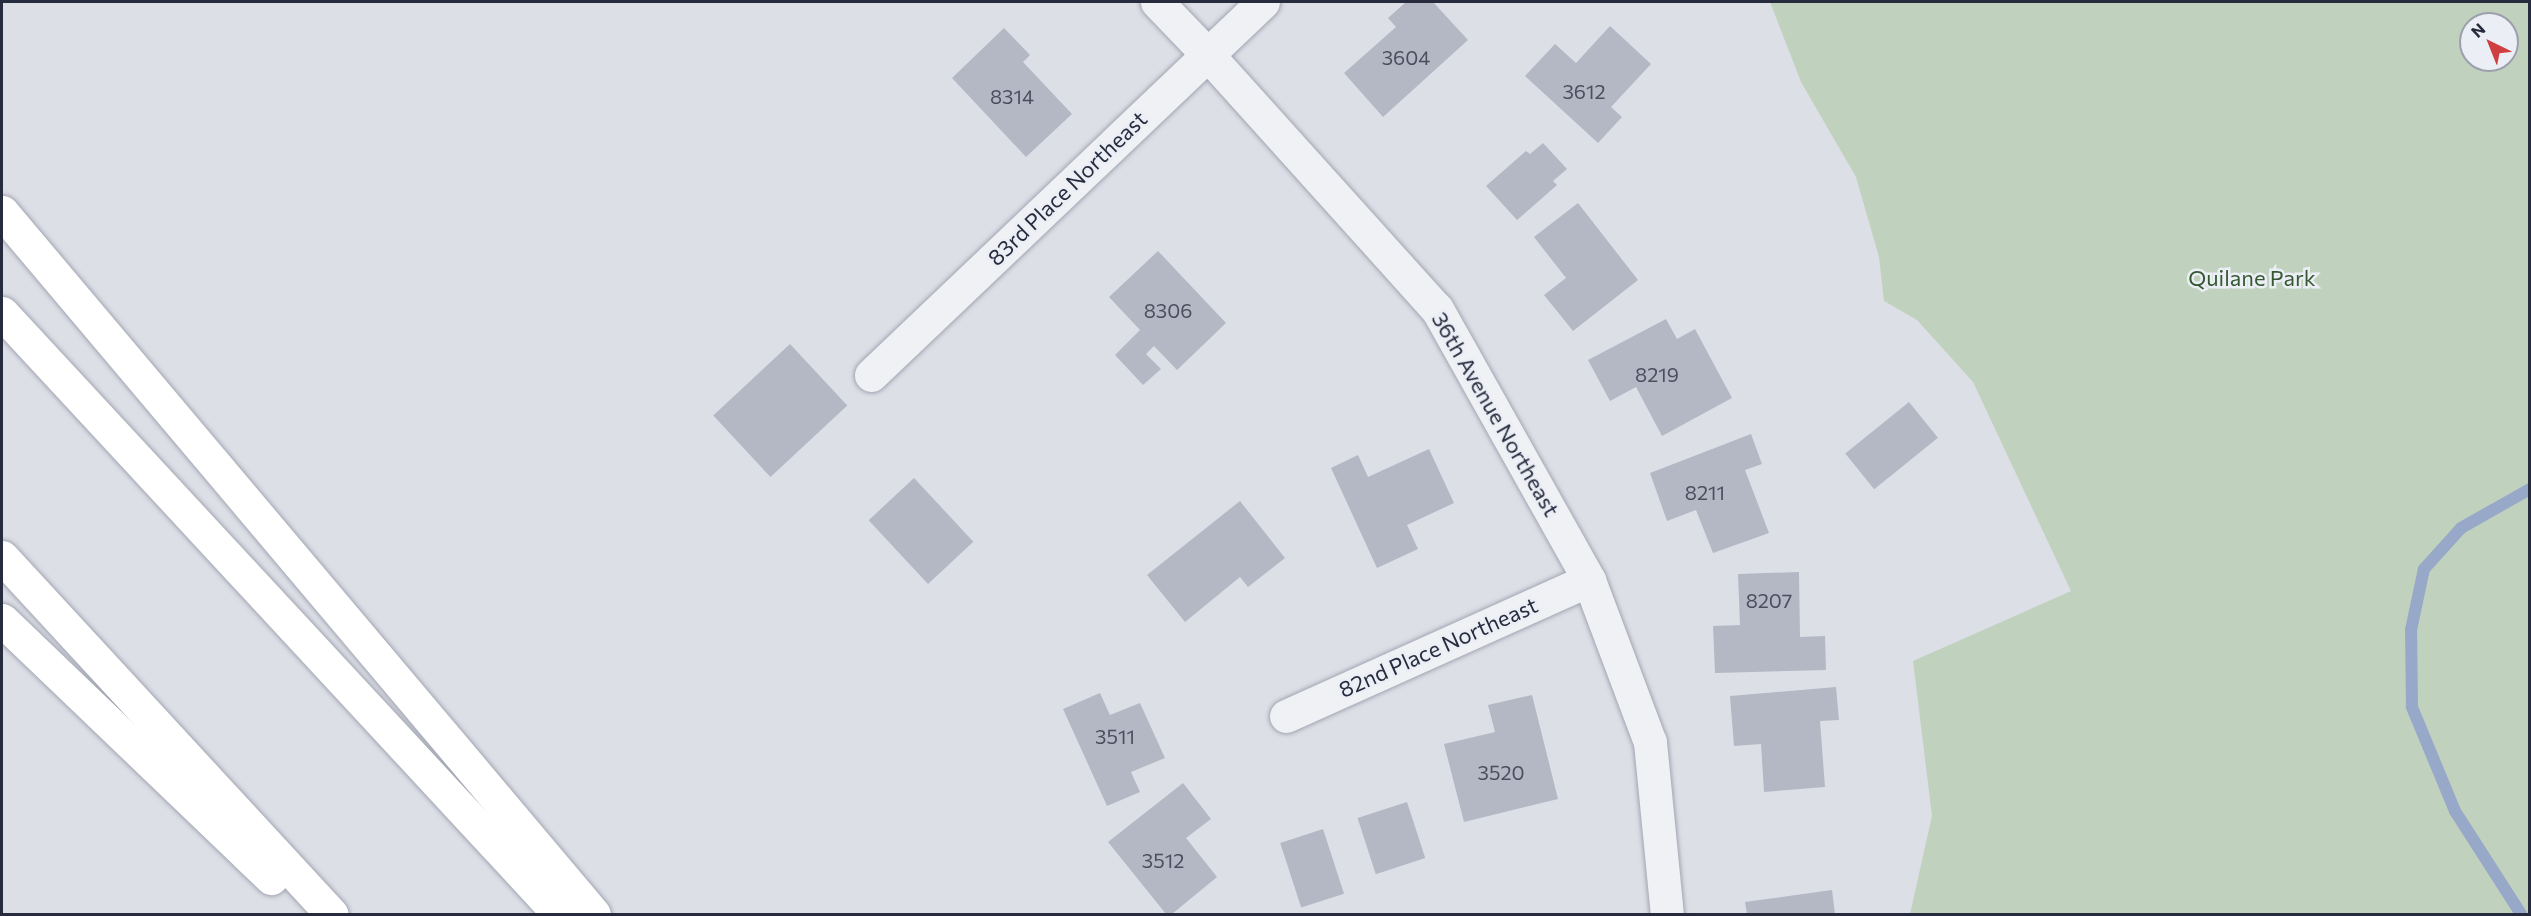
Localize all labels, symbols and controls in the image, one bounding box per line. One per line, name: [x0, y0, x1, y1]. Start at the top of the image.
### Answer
north arrow: [2459, 12, 2519, 72]
text: N: [2467, 19, 2489, 41]
house number: 3604: [1382, 45, 1430, 69]
house number: 3612: [1562, 79, 1606, 103]
house number: 8314: [990, 84, 1034, 108]
street label: 83rd Place Northeast: [982, 105, 1152, 271]
park label: Quilane Park: [2188, 265, 2316, 291]
house number: 8306: [1144, 298, 1192, 322]
street label: 36th Avenue Northeast: [1427, 307, 1565, 521]
house number: 8219: [1635, 362, 1679, 386]
house number: 8211: [1685, 480, 1725, 504]
house number: 8207: [1746, 588, 1792, 612]
street label: 82nd Place Northeast: [1334, 591, 1542, 703]
house number: 3511: [1095, 724, 1135, 748]
house number: 3520: [1478, 760, 1524, 784]
house number: 3512: [1142, 848, 1184, 872]

